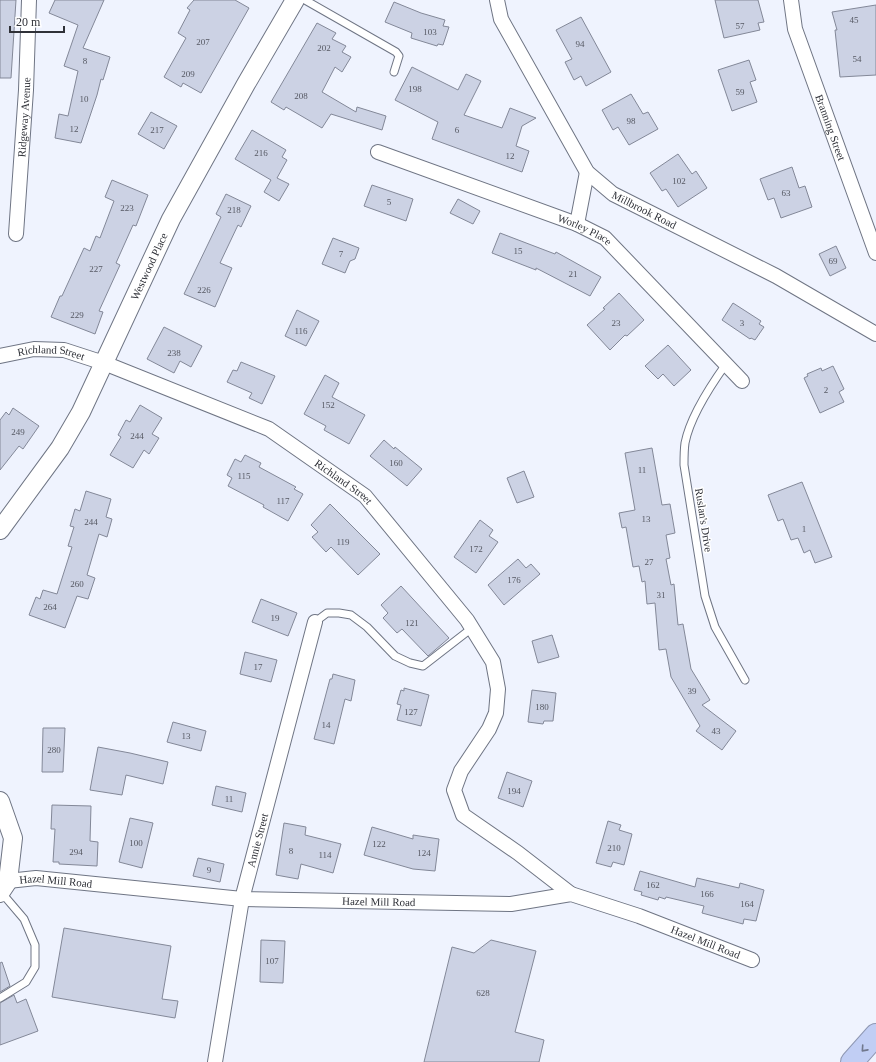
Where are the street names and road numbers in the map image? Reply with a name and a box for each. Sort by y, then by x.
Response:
street label: Ridgeway Avenue [15,77,32,158]
street label: Branning Street [813,93,848,162]
street label: Millbrook Road [610,189,679,231]
street label: Worley Place [556,212,615,248]
street label: Westwood Place [128,231,170,302]
street label: Richland Street [16,343,86,362]
street label: Richland Street [313,457,375,506]
street label: Ruslan's Drive [693,487,715,553]
street label: Annie Street [245,812,270,869]
street label: Hazel Mill Road [19,872,93,890]
street label: Hazel Mill Road [342,895,416,908]
street label: Hazel Mill Road [669,923,742,961]

